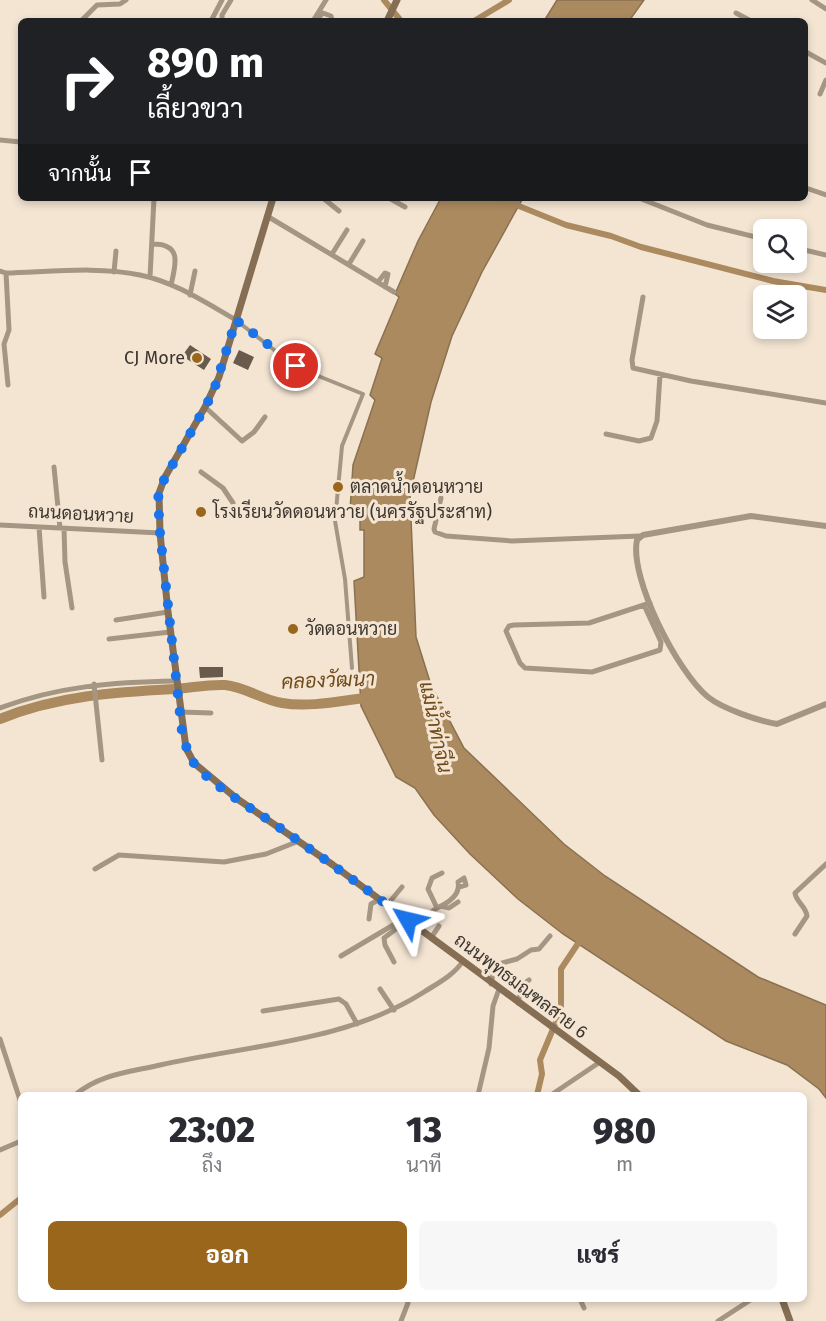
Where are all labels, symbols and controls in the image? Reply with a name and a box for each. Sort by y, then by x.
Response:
text: 890 m [147,38,264,88]
icon: right [48,42,126,120]
text: เลี้ยวขวา [147,93,243,125]
icon: arrive [124,156,157,189]
text: จากนั้น [48,160,112,187]
map controls [753,219,807,339]
button: search [753,219,807,273]
button: layers [753,285,807,339]
pin [270,340,321,391]
place label: CJ More [124,347,185,369]
icon: arrive [279,349,312,382]
marker: CJ More [190,351,204,365]
place label: ตลาดน้ำดอนหวาย [350,471,483,498]
marker: ตลาดน้ำดอนหวาย [331,480,345,494]
place label: โรงเรียนวัดดอนหวาย (นครรัฐประสาท) [212,499,492,524]
street label: ถนนดอนหวาย [28,500,134,528]
marker: โรงเรียนวัดดอนหวาย (นครรัฐประสาท) [194,505,208,519]
place label: วัดดอนหวาย [305,618,397,640]
marker: วัดดอนหวาย [286,622,300,636]
water label: คลองวัฒนา [281,666,375,694]
water label: แม่น้ำท่าจีน [415,678,463,775]
position arrow [376,888,440,952]
street label: ถนนพุทธมณฑลสาย 6 [450,929,592,1044]
text: 23:02 [169,1108,255,1152]
text: 13 [406,1108,442,1152]
text: 980 [593,1109,656,1153]
text: m [616,1152,633,1176]
text: ถึง [202,1153,222,1177]
text: นาที [406,1153,442,1177]
button: ออก [48,1221,407,1290]
button: แชร์ [419,1221,777,1290]

